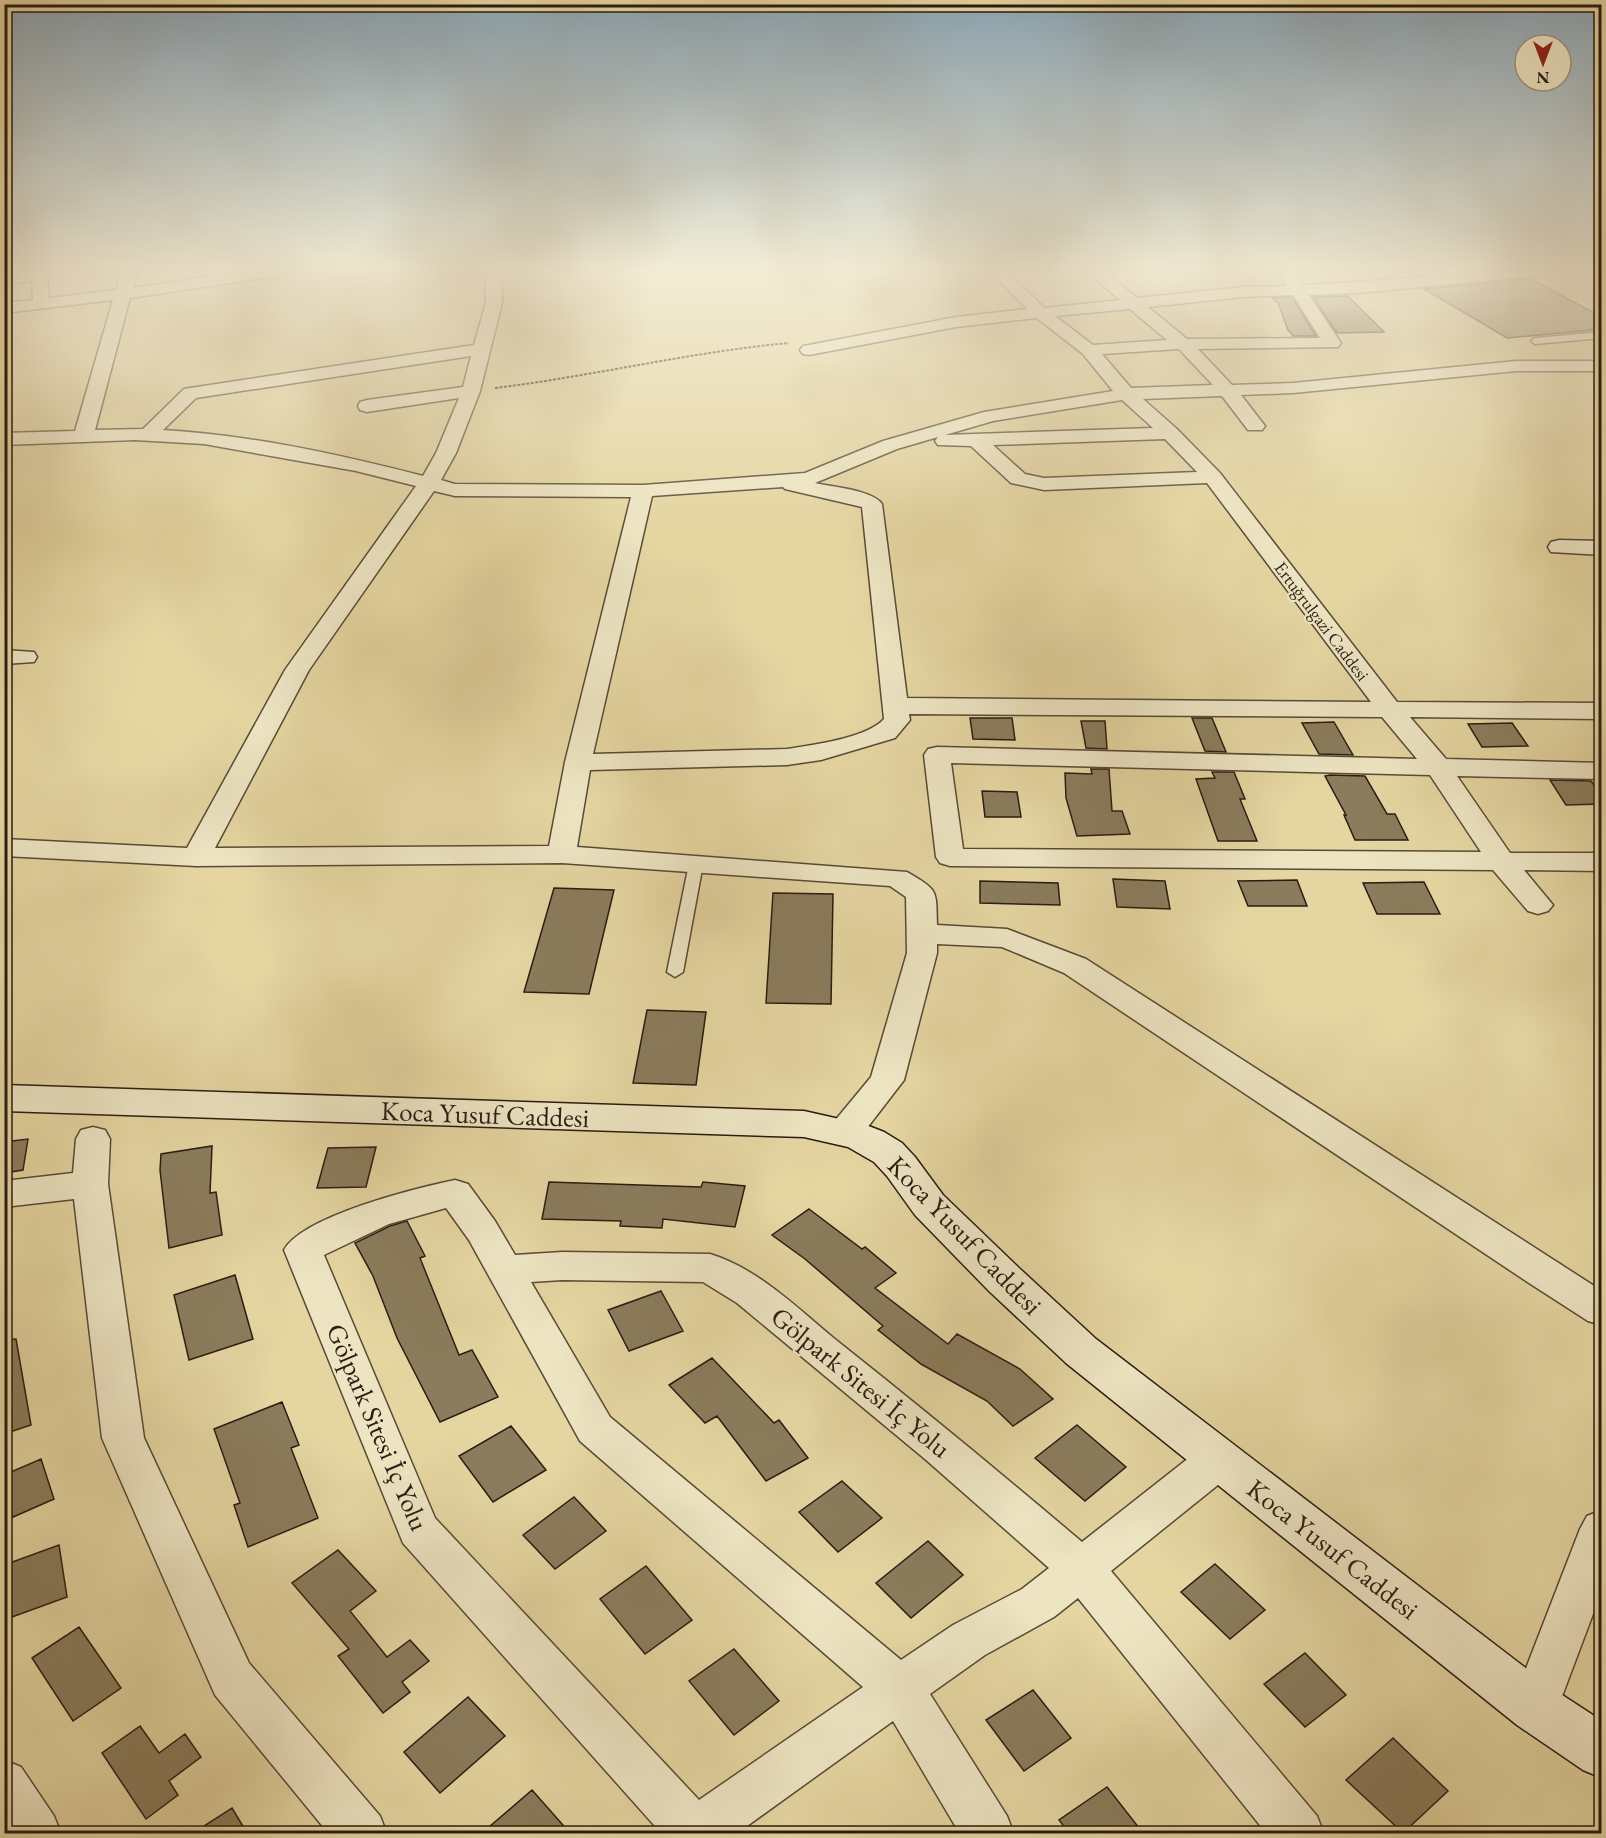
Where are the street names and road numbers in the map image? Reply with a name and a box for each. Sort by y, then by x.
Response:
street label: Ertuğrulgazi Caddesi [1270,557,1375,686]
street label: Koca Yusuf Caddesi [380,1093,590,1135]
street label: Koca Yusuf Caddesi [880,1148,1050,1322]
street label: Gölpark Sitesi İç Yolu [764,1299,958,1465]
street label: Gölpark Sitesi İç Yolu [319,1318,437,1536]
street label: Koca Yusuf Caddesi [1240,1471,1426,1627]

